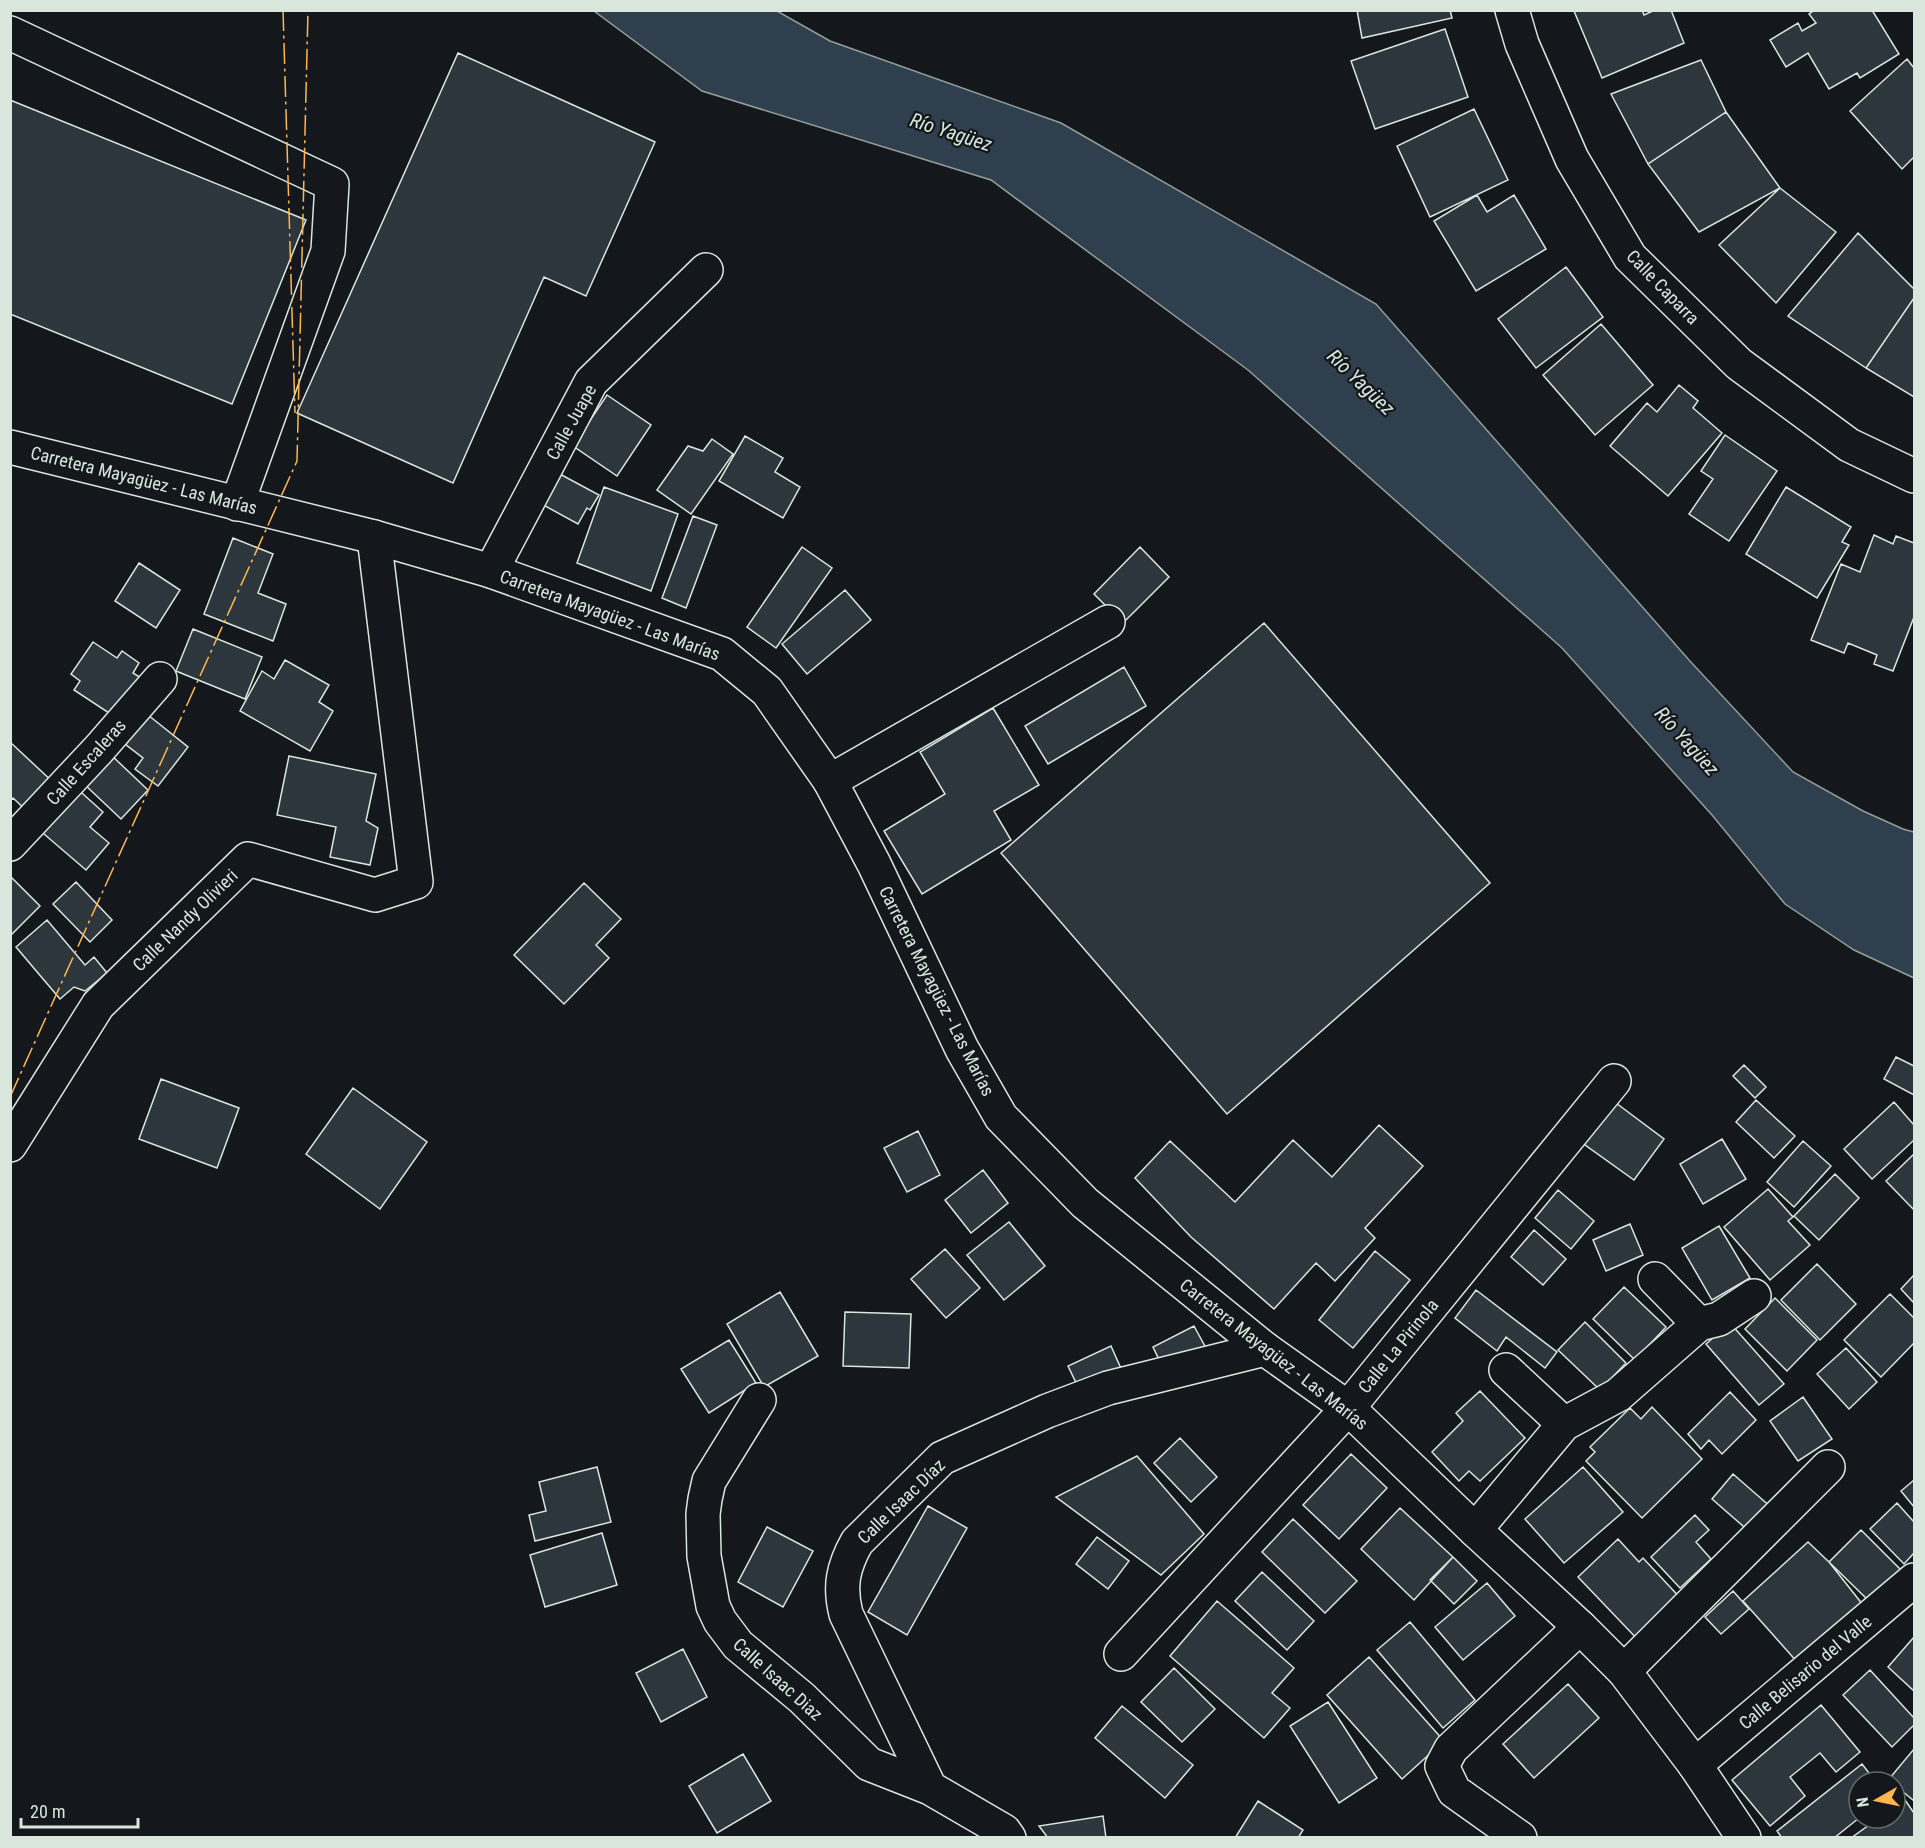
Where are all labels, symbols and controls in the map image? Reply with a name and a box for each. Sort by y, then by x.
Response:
water label: Río Yagüez [907,108,995,157]
street label: Calle Caparra [1622,245,1704,329]
water label: Río Yagüez [1322,344,1400,420]
street label: Calle Juape [542,381,600,463]
street label: Carretera Mayagüez - Las Marías [29,442,259,518]
street label: Carretera Mayagüez - Las Marías [497,565,723,665]
water label: Río Yagüez [1650,702,1724,781]
street label: Calle Escaleras [42,715,130,809]
street label: Calle Nandy Olivieri [128,865,242,975]
street label: Carretera Mayagüez - Las Marías [875,883,999,1099]
street label: Carretera Mayagüez - Las Marías [1176,1274,1372,1434]
street label: Calle La Pirinola [1354,1295,1442,1397]
street label: Calle Isaac Díaz [853,1454,949,1548]
street label: Calle Belisario del Valle [1735,1610,1875,1734]
street label: Calle Isaac Diaz [729,1633,827,1725]
north arrow [1847,1770,1907,1830]
scale bar [21,1791,138,1829]
text: N [1853,1796,1873,1809]
text: 20 m [30,1801,65,1822]

